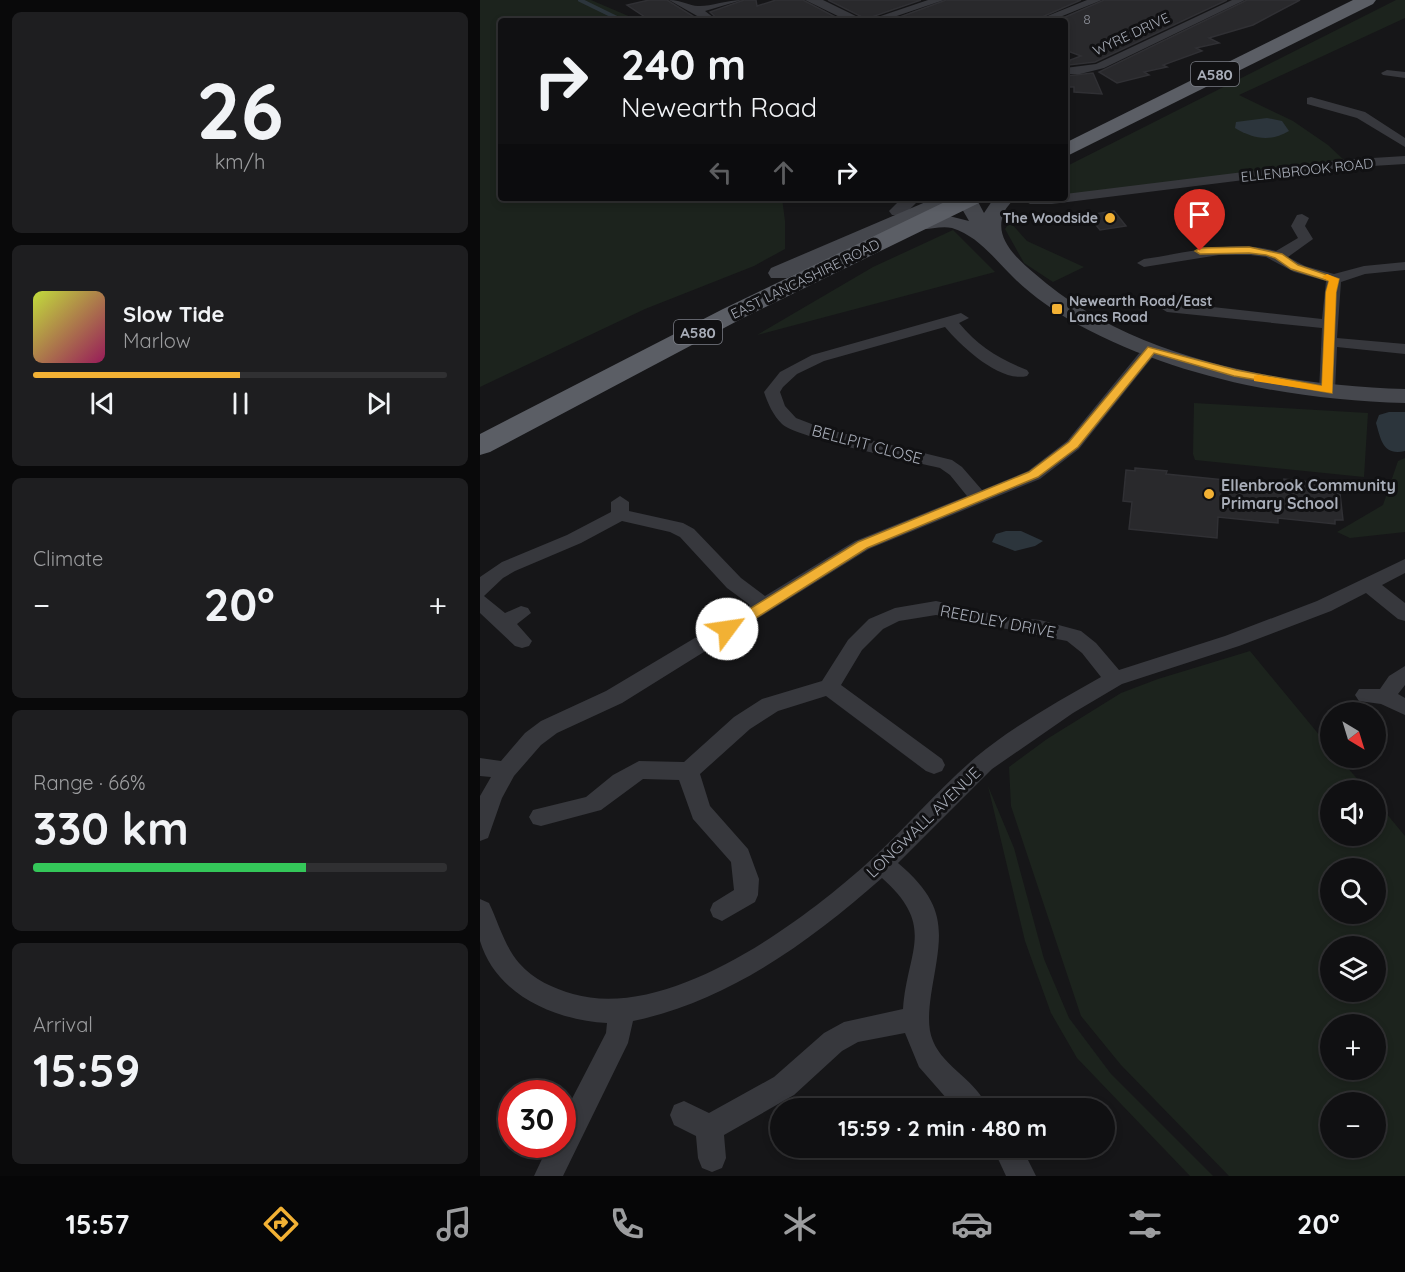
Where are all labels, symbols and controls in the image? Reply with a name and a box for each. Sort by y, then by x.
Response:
street label: WYRE DRIVE [1090,8,1172,60]
house number: 8 [1083,10,1091,28]
text: 240 m [621,38,746,91]
icon: right [522,42,600,120]
text: 26 [196,61,284,159]
road number: A580 [1191,62,1239,86]
text: Newearth Road [621,90,817,124]
text: km/h [215,149,265,174]
street label: ELLENBROOK ROAD [1240,154,1374,186]
icon: left [704,156,737,189]
icon: ahead [767,156,800,189]
icon: right [830,156,863,189]
pin [1174,189,1225,251]
icon: arrive [1183,198,1216,231]
place label: The Woodside [1002,209,1098,227]
marker: The Woodside [1103,211,1117,225]
street label: EAST LANCASHIRE ROAD [727,235,883,323]
place label: Newearth Road/East Lancs Road [1069,292,1213,326]
text: Slow Tide [123,300,224,328]
marker: Newearth Road/East Lancs Road [1050,302,1064,316]
road number: A580 [674,320,722,344]
text: Marlow [123,328,191,353]
icon: previous [86,387,119,420]
icon: pause [224,387,257,420]
icon: next [362,387,395,420]
street label: BELLPIT CLOSE [810,420,924,468]
place label: Ellenbrook Community Primary School [1221,475,1396,513]
marker: Ellenbrook Community Primary School [1202,487,1216,501]
text: Climate [33,546,103,571]
text: 20° [204,576,275,632]
text: − [33,584,50,625]
text: + [428,584,447,625]
position arrow [695,597,759,661]
street label: REEDLEY DRIVE [939,600,1057,642]
north arrow [1320,702,1386,768]
map controls [1320,702,1386,1158]
street label: LONGWALL AVENUE [862,762,984,882]
text: Range · 66% [33,770,145,795]
button: sound [1320,780,1386,846]
text: 330 km [33,800,189,856]
button: search [1320,858,1386,924]
button: layers [1320,936,1386,1002]
text: Arrival [33,1012,93,1037]
button: + [1320,1014,1386,1080]
text: 15:59 [33,1042,140,1098]
speed limit sign: 30 [498,1080,576,1158]
button: − [1320,1092,1386,1158]
text: 15:59 · 2 min · 480 m [838,1114,1047,1142]
icon: directions [260,1203,302,1245]
icon: music [433,1203,475,1245]
icon: phone [606,1203,648,1245]
icon: climate [779,1203,821,1245]
icon: car [951,1203,993,1245]
icon: filters [1124,1203,1166,1245]
text: 15:57 [65,1207,129,1241]
text: 20° [1297,1207,1340,1241]

